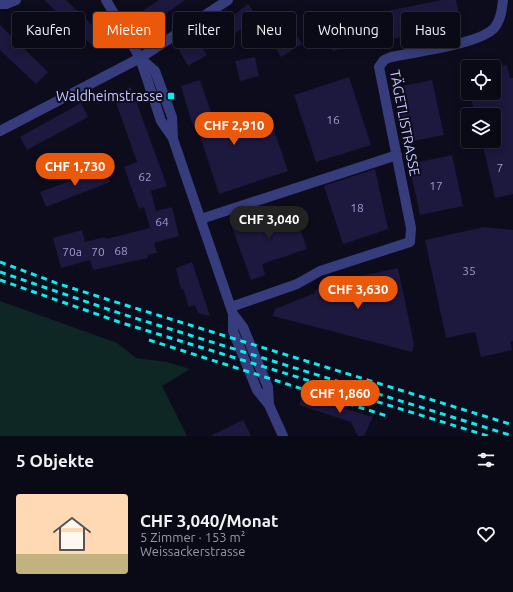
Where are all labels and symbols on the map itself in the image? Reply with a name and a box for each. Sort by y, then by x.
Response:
street label: TÄGETLISTRASSE [387,69,423,178]
place label: Waldheimstrasse [56,88,163,104]
marker: Waldheimstrasse [166,91,176,101]
pin: CHF 2,910 [188,112,280,146]
house number: 16 [326,113,340,126]
pin: CHF 1,730 [29,153,121,187]
house number: 7 [497,161,503,174]
house number: 62 [138,170,152,183]
house number: 17 [429,179,443,192]
house number: 18 [350,201,364,214]
pin: CHF 3,040 [223,206,315,240]
house number: 64 [155,215,169,228]
house number: 68 [114,244,128,257]
house number: 70a [62,245,82,258]
house number: 70 [91,245,105,258]
house number: 35 [462,264,476,277]
pin: CHF 3,630 [312,276,404,310]
pin: CHF 1,860 [294,380,386,414]

